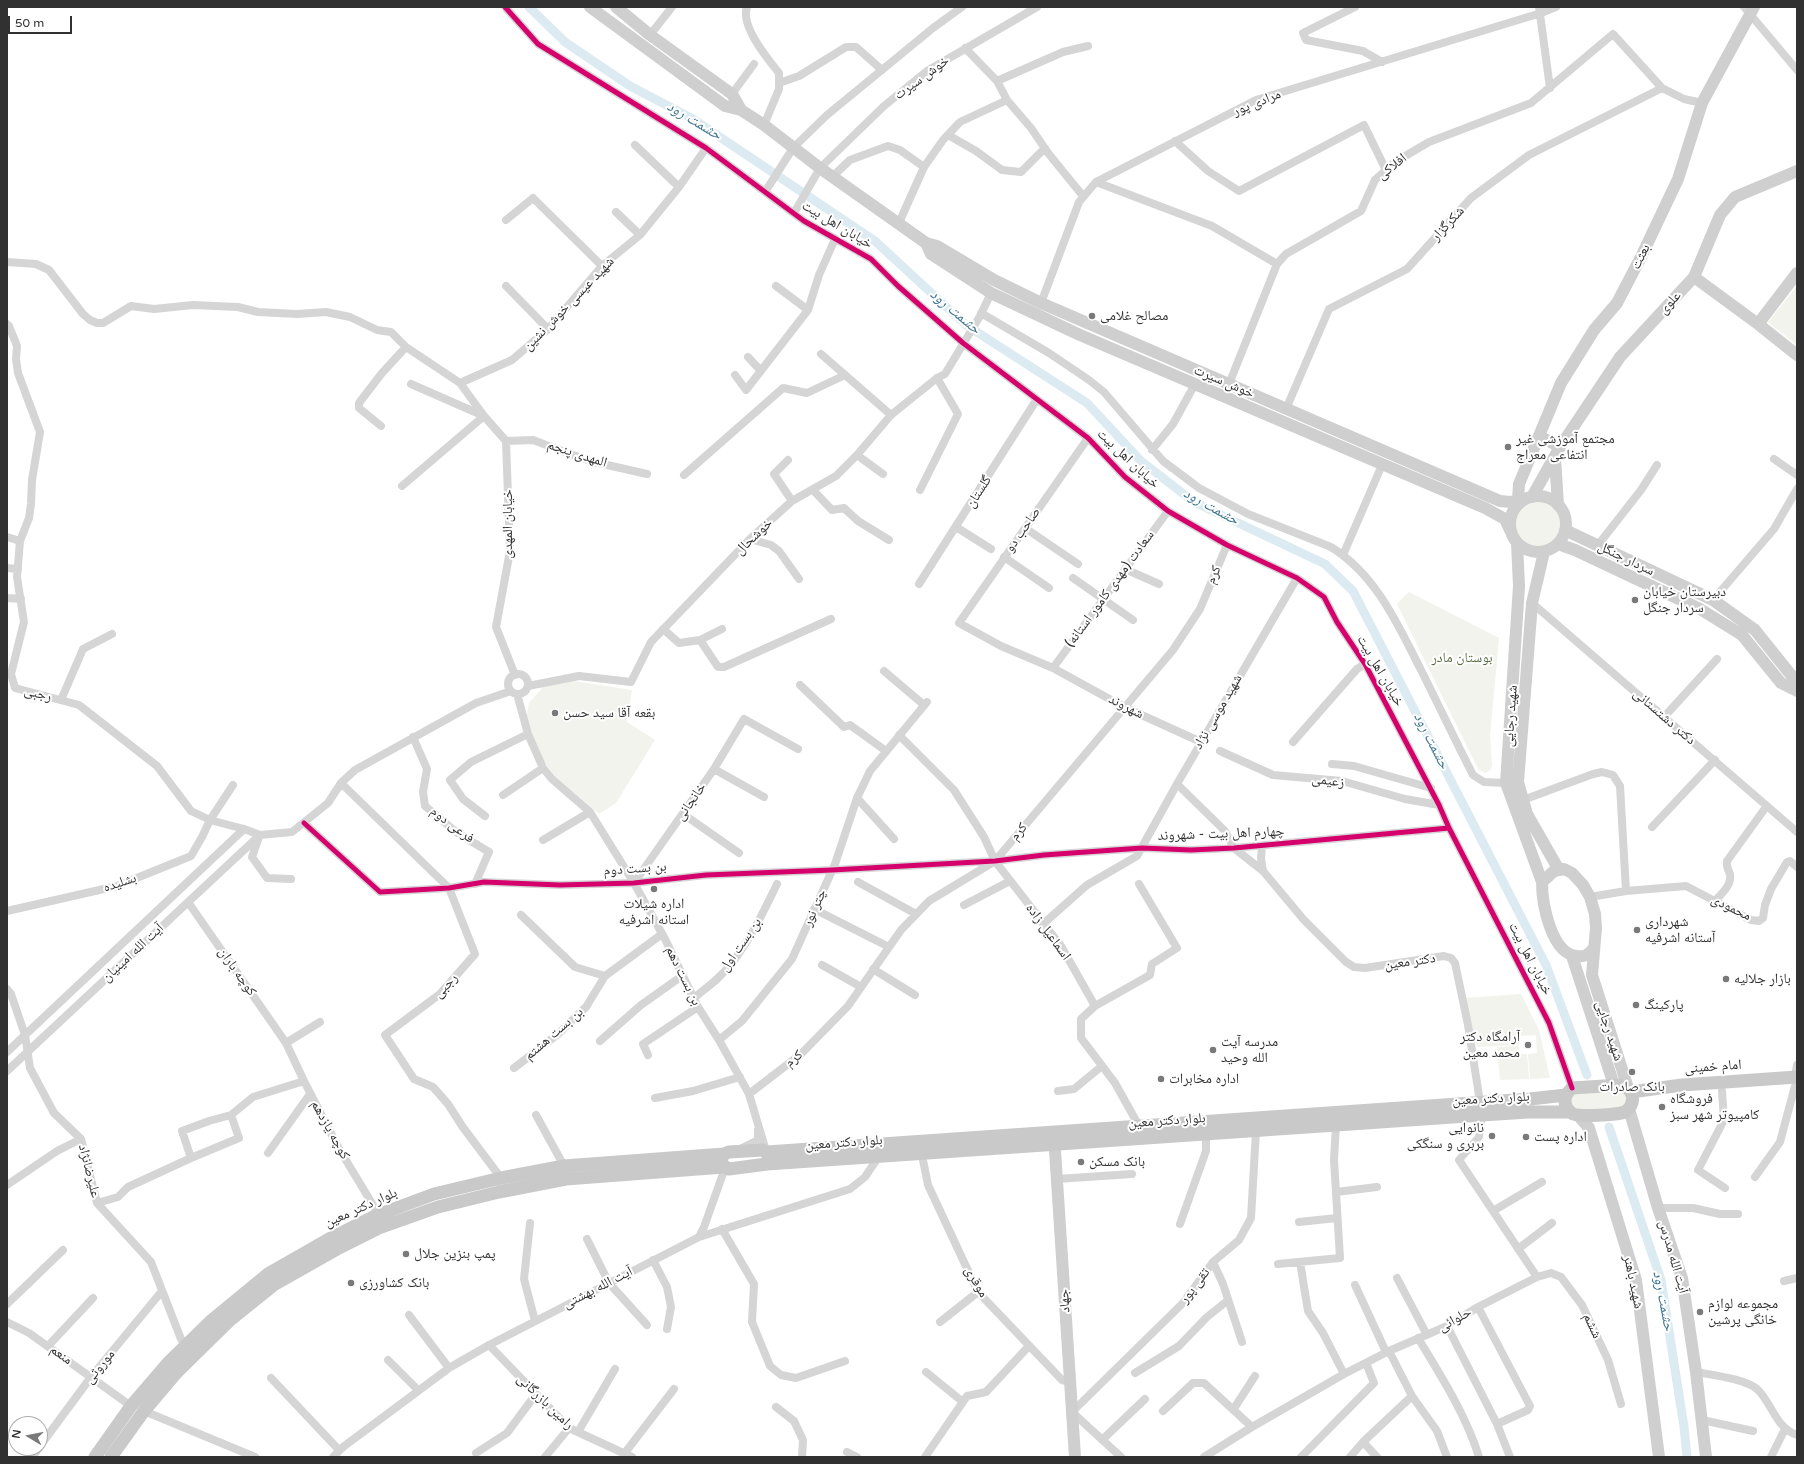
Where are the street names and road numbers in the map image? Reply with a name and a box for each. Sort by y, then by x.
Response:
street label: خوش سیرت [891,52,953,104]
street label: مرادی پور [1231,86,1283,120]
street label: افلاکی [1374,150,1410,184]
street label: خیابان اهل بیت [799,197,875,253]
street label: شکرگزار [1428,203,1468,245]
street label: بعثت [1628,242,1654,272]
street label: شهید عیسی خوش نشین [520,254,618,354]
street label: علوی [1655,288,1685,318]
street label: خوش سیرت [1191,362,1257,402]
street label: خیابان اهل بیت [1093,426,1163,492]
street label: المهدی پنجم [545,436,609,472]
street label: گلستان [962,473,996,511]
street label: خيابان المهدی [500,489,516,559]
street label: صاحب دو [1002,504,1044,556]
street label: خوشحال [732,515,776,559]
street label: سعادت (مهدی کامور استانه) [1062,527,1158,651]
street label: سردار جنگل [1595,538,1657,580]
street label: کرم [1203,563,1225,587]
street label: خیابان اهل بیت [1353,632,1407,710]
street label: شهید موسی نژاد [1190,671,1246,753]
street label: رجبی [22,682,54,706]
street label: شهید رجایی [1500,684,1522,748]
street label: دکتر دشتستانی [1629,685,1699,749]
street label: شهروند [1106,691,1146,723]
street label: زعیمی [1311,771,1345,791]
street label: خانجانی [672,780,710,824]
street label: فرعی دوم [427,803,477,847]
street label: کرم [1007,820,1031,844]
street label: چهارم اهل بیت - شهروند [1157,823,1285,845]
street label: بن بست دوم [603,858,667,880]
street label: بشلیده [101,870,139,896]
street label: چتر نور [799,887,831,929]
street label: محمودی [1708,891,1754,925]
street label: اسماعیل زاده [1022,900,1074,964]
street label: بن بست اول [716,915,766,975]
street label: آیت الله امینیان [99,920,167,986]
street label: خیابان اهل بیت [1504,920,1556,998]
street label: بن بست دهم [661,943,705,1009]
street label: کوچه باران [214,944,260,1000]
street label: دکتر معین [1383,950,1437,974]
street label: رجبی [430,970,462,1002]
street label: شهید رجایی [1591,999,1627,1063]
street label: بن بست هشتم [521,1004,587,1064]
street label: کرم [782,1047,806,1071]
street label: امام خمینی [1684,1057,1742,1077]
street label: بلوار دکتر معین [1452,1089,1530,1109]
street label: کوچه یازدهم [307,1097,353,1163]
street label: بلوار دکتر معین [1128,1110,1206,1132]
street label: بلوار دکتر معین [805,1132,883,1154]
street label: علیرضانژاد [74,1143,104,1199]
street label: بلوار دکتر معین [322,1185,400,1231]
street label: آیت الله مدرس [1655,1218,1691,1296]
street label: شهید باهنر [1619,1254,1647,1310]
street label: آیت الله بهشتی [560,1263,636,1313]
street label: موقری [960,1263,992,1301]
street label: تقی پور [1176,1265,1214,1307]
street label: جهاد [1056,1289,1074,1313]
street label: حلوائی [1435,1304,1475,1336]
street label: ششم [1579,1311,1605,1341]
street label: منعم [46,1341,76,1369]
street label: موروثی [81,1346,119,1388]
street label: رامین بازرگانی [513,1371,577,1433]

